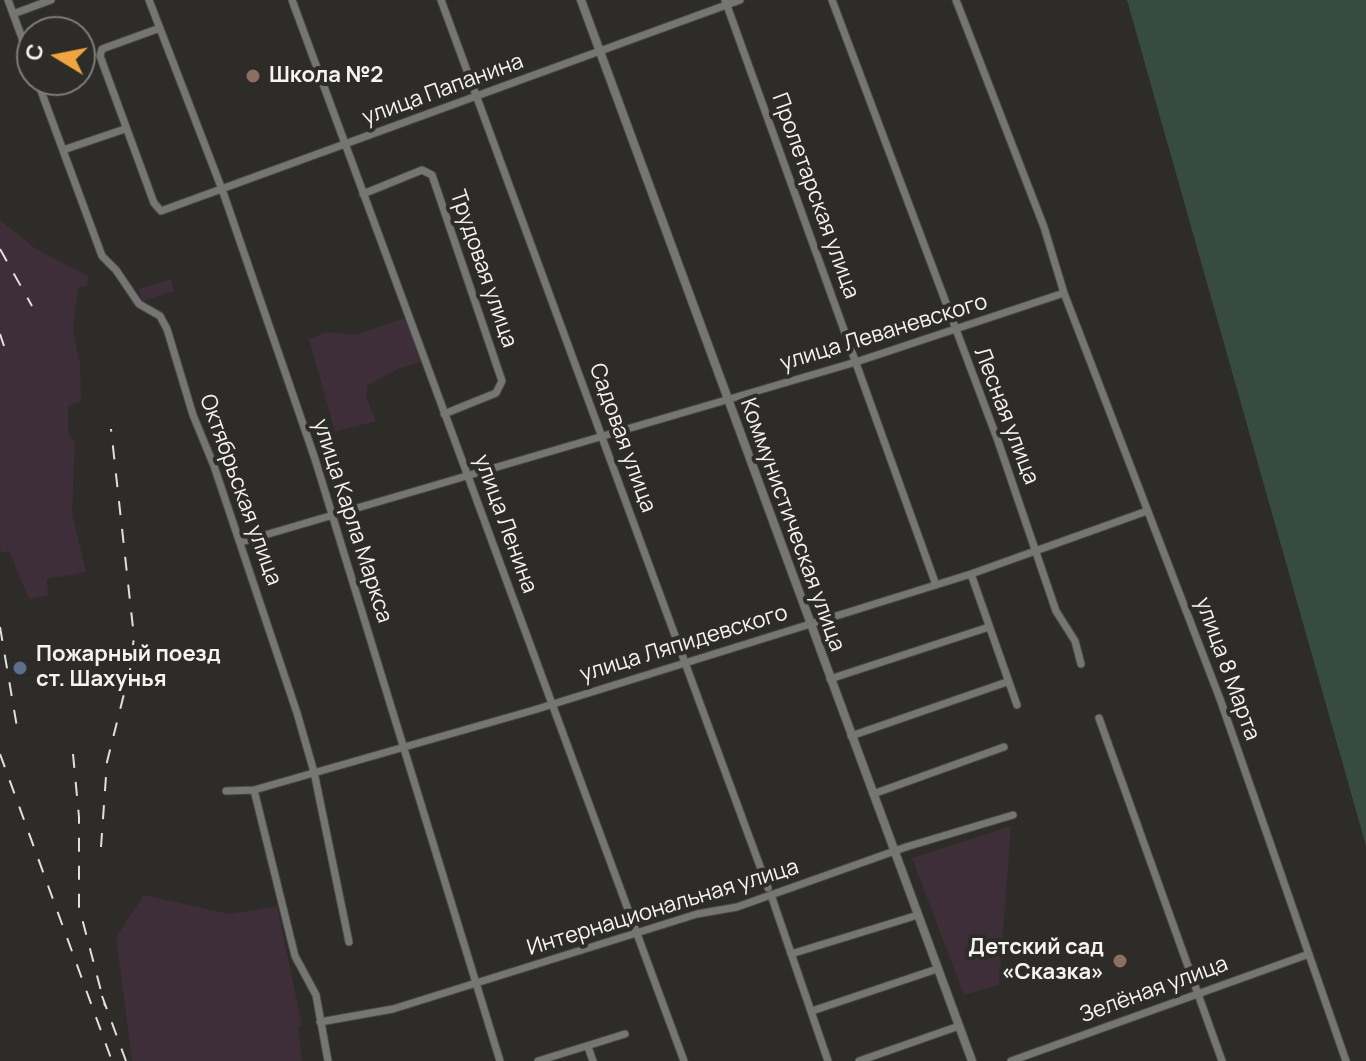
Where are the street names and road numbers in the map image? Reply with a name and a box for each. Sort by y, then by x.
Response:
street label: улица Папанина [359,49,527,131]
street label: Пролетарская улица [766,90,864,302]
street label: Трудовая улица [444,187,522,351]
street label: улица Леваневского [777,289,991,377]
street label: Лесная улица [968,344,1044,488]
street label: Садовая улица [583,360,661,516]
street label: Октябрьская улица [193,391,287,589]
street label: Коммунистическая улица [734,395,850,655]
street label: улица Карла Маркса [307,416,397,626]
street label: улица Ленина [468,451,542,597]
street label: улица 8 Марта [1189,594,1265,744]
street label: улица Ляпидевского [577,600,791,688]
street label: Интернациональная улица [524,854,802,962]
street label: Зелёная улица [1076,951,1232,1029]

